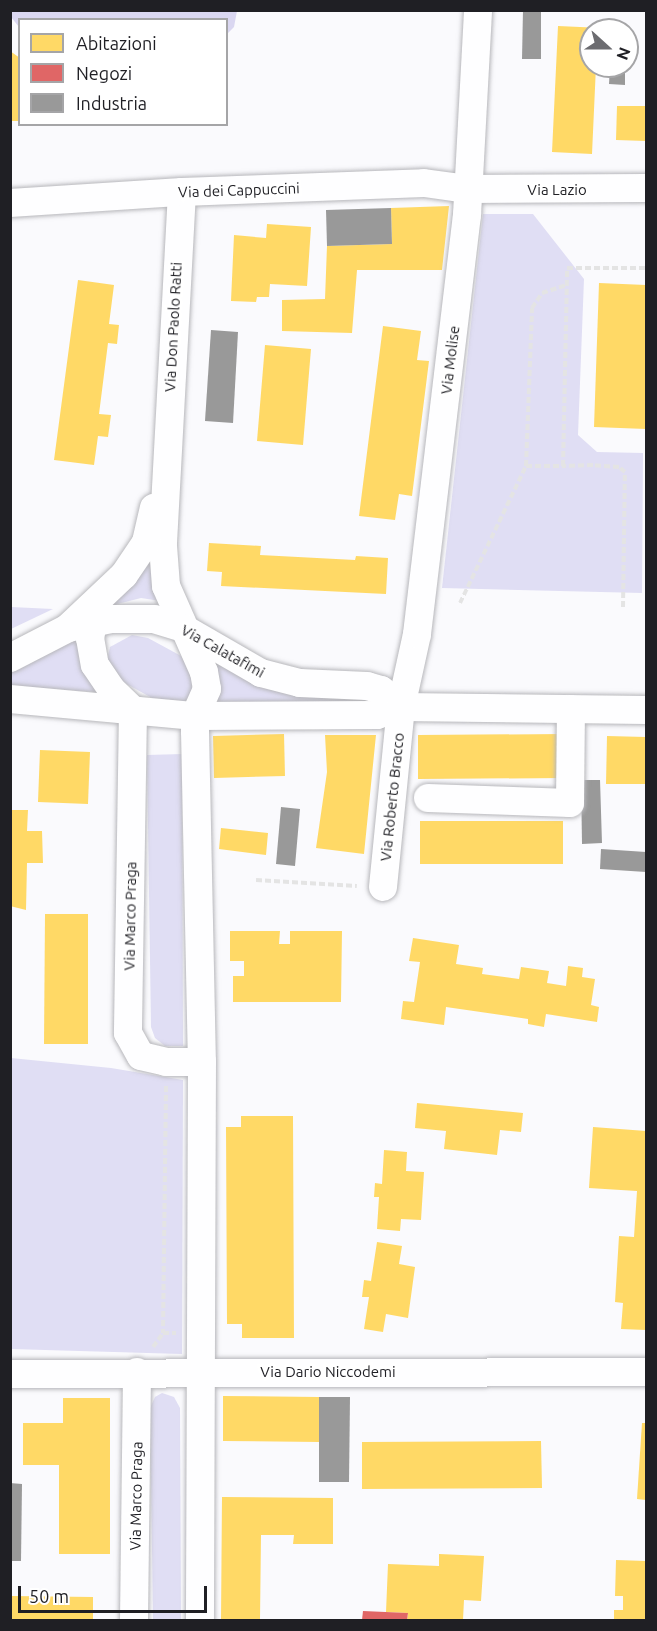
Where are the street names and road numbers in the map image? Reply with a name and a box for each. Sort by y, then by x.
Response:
street label: Via dei Cappuccini [178,179,300,201]
street label: Via Lazio [527,181,587,199]
street label: Via Don Paolo Ratti [161,262,185,392]
street label: Via Molise [437,325,463,395]
street label: Via Calatafimi [178,621,268,681]
street label: Via Roberto Bracco [376,732,408,862]
street label: Via Marco Praga [120,861,140,971]
street label: Via Dario Niccodemi [260,1363,396,1381]
street label: Via Marco Praga [126,1441,146,1551]

